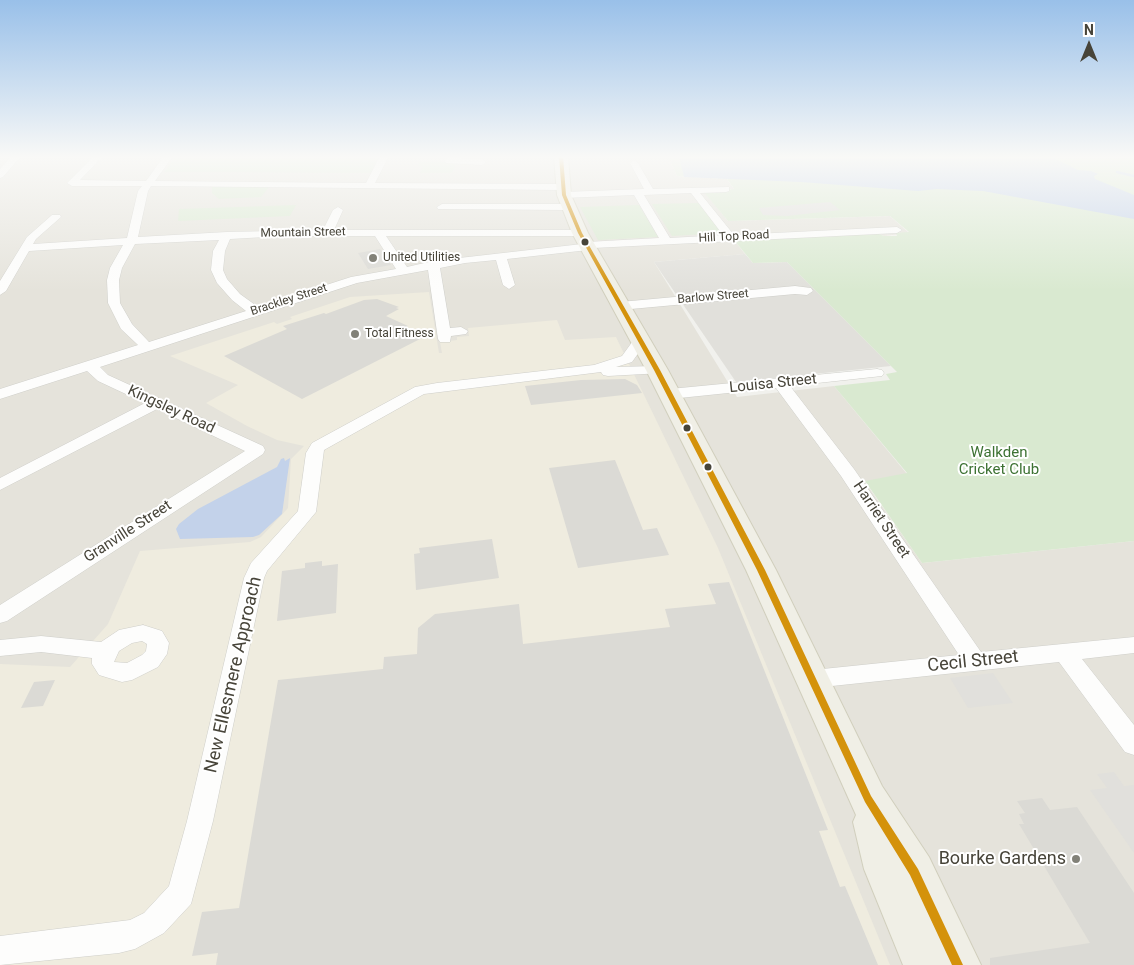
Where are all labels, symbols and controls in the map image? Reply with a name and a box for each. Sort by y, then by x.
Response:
north arrow [1064,20,1114,70]
text: N [1084,22,1094,38]
street label: Mountain Street [260,225,346,241]
street label: Hill Top Road [698,228,770,246]
unlabelled marker [580,237,590,247]
place label: United Utilities [383,251,460,265]
marker: United Utilities [367,252,379,264]
street label: Brackley Street [249,281,329,319]
street label: Barlow Street [677,287,749,307]
place label: Total Fitness [365,327,434,341]
marker: Total Fitness [349,328,361,340]
street label: Louisa Street [728,370,818,398]
street label: Kingsley Road [124,382,218,438]
unlabelled marker [682,423,692,433]
park label: Walkden Cricket Club [959,444,1039,479]
unlabelled marker [703,462,713,472]
street label: Harriet Street [849,478,913,562]
street label: Granville Street [81,497,175,567]
street label: New Ellesmere Approach [201,575,267,775]
street label: Cecil Street [926,646,1020,678]
place label: Bourke Gardens [939,848,1066,870]
marker: Bourke Gardens [1070,853,1082,865]

